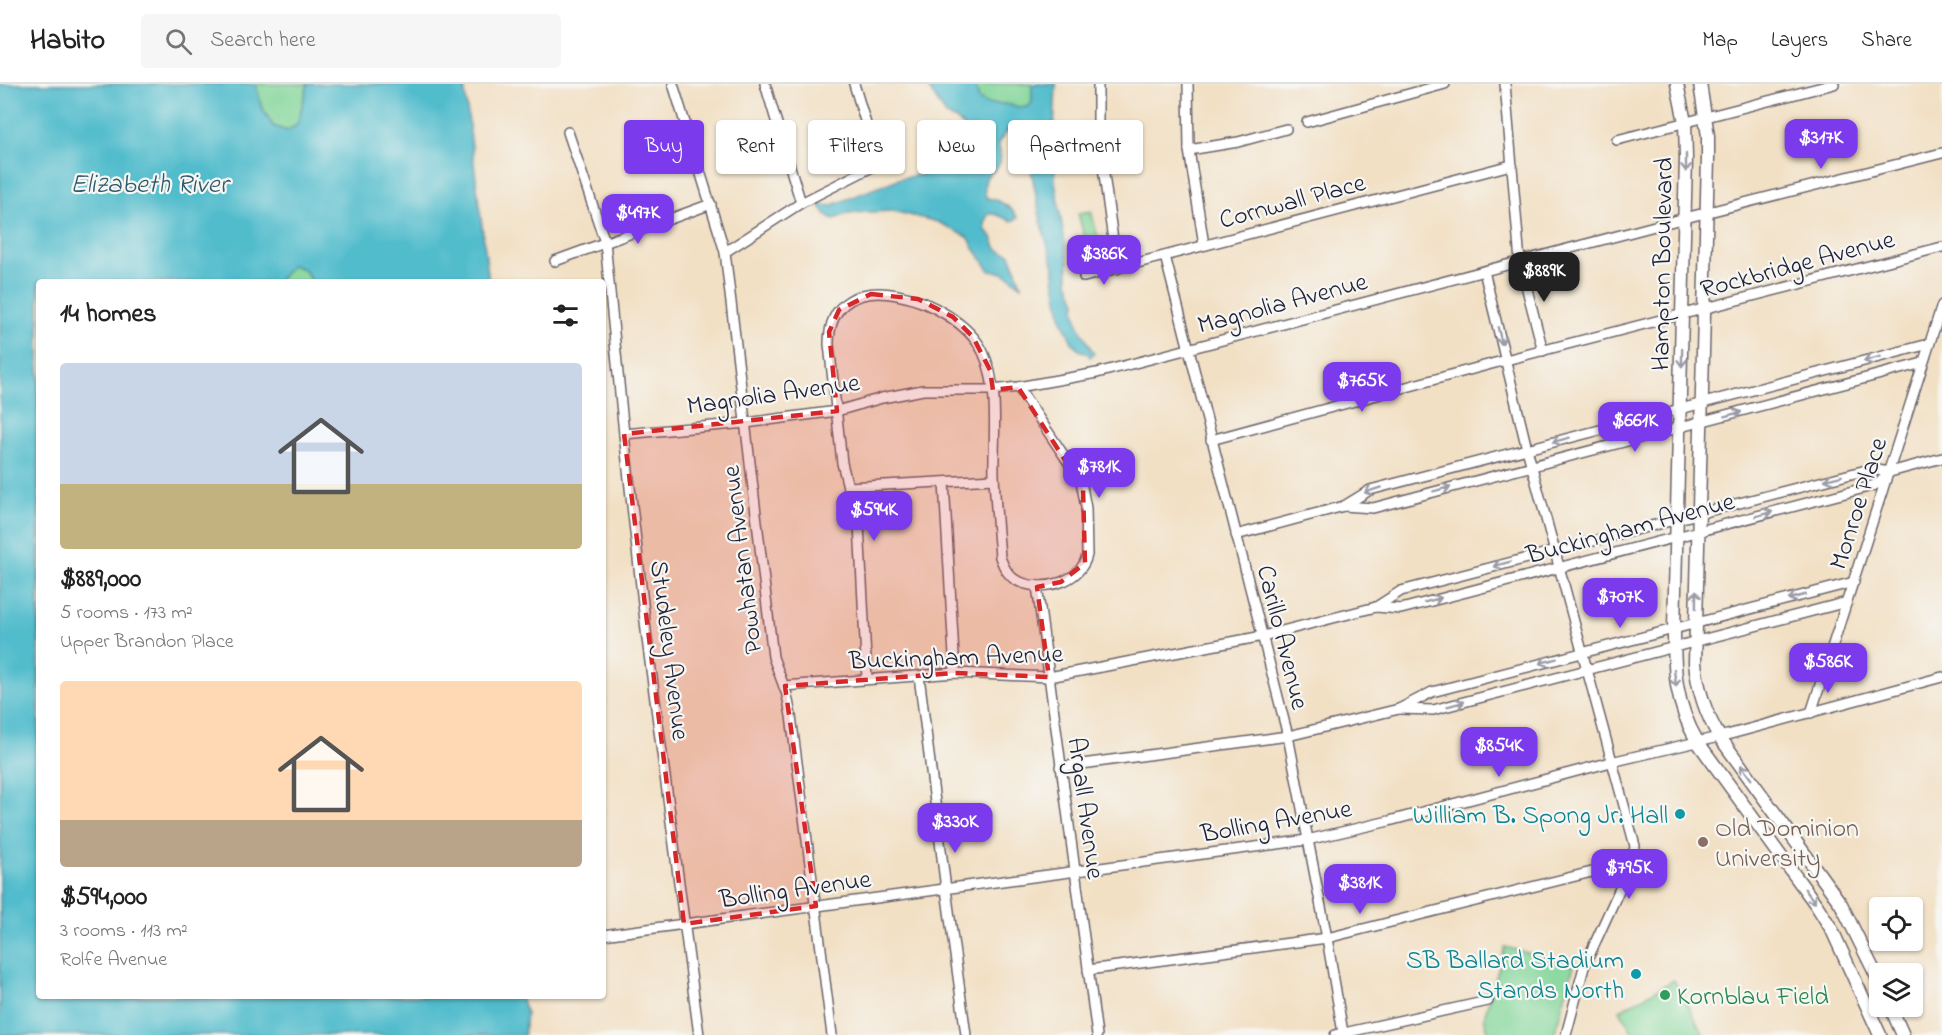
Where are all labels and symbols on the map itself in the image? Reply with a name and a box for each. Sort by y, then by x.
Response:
pin: $317K [1779,119,1863,170]
one-way arrow [1680,152,1692,172]
street label: Hampton Boulevard [1643,157,1685,371]
street label: Cornwall Place [1215,165,1371,241]
water label: Elizabeth River [70,166,232,205]
pin: $497K [596,194,680,245]
street label: Rockbridge Avenue [1697,222,1899,310]
pin: $386K [1062,235,1146,286]
pin: $889K [1502,252,1586,303]
street label: Magnolia Avenue [1194,264,1372,346]
one-way arrow [1495,326,1507,345]
one-way arrow [1676,347,1687,367]
one-way arrow [1863,354,1882,365]
pin: $765K [1320,362,1404,413]
street label: Magnolia Avenue [684,365,863,427]
pin: $661K [1593,402,1677,453]
one-way arrow [1723,407,1742,419]
street label: Monroe Place [1821,433,1899,575]
one-way arrow [1552,434,1571,446]
pin: $781K [1057,448,1141,499]
street label: Powhatan Avenue [714,463,774,656]
one-way arrow [1823,473,1842,485]
one-way arrow [1432,482,1451,494]
street label: Buckingham Avenue [1521,484,1739,576]
one-way arrow [1364,485,1383,496]
pin: $594K [832,491,916,542]
one-way arrow [1754,508,1773,520]
street label: Studeley Avenue [638,558,698,743]
one-way arrow [1492,559,1511,571]
street label: Carillo Avenue [1245,562,1317,714]
pin: $707K [1578,578,1662,629]
one-way arrow [1691,590,1702,610]
one-way arrow [1788,591,1807,603]
one-way arrow [1423,594,1442,606]
street label: Buckingham Avenue [847,636,1064,682]
pin: $586K [1786,643,1870,694]
one-way arrow [1538,656,1557,668]
one-way arrow [1670,668,1681,688]
one-way arrow [1446,697,1465,709]
pin: $854K [1457,727,1541,778]
street label: Argall Avenue [1055,735,1113,882]
one-way arrow [1740,765,1752,781]
street label: Bolling Avenue [1197,791,1355,855]
place label: William B. Spong Jr. Hall [1413,798,1668,836]
pin: $330K [913,803,997,854]
marker: William B. Spong Jr. Hall [1673,807,1687,821]
place label: Old Dominion University [1715,811,1859,879]
marker: Old Dominion University [1696,835,1710,849]
pin: $795K [1587,849,1671,900]
street label: Bolling Avenue [716,862,874,921]
pin: $381K [1318,864,1402,915]
one-way arrow [1803,887,1816,903]
place label: SB Ballard Stadium Stands North [1406,943,1624,1011]
marker: SB Ballard Stadium Stands North [1629,967,1643,981]
place label: Kornblau Field [1677,979,1829,1017]
marker: Kornblau Field [1658,988,1672,1002]

